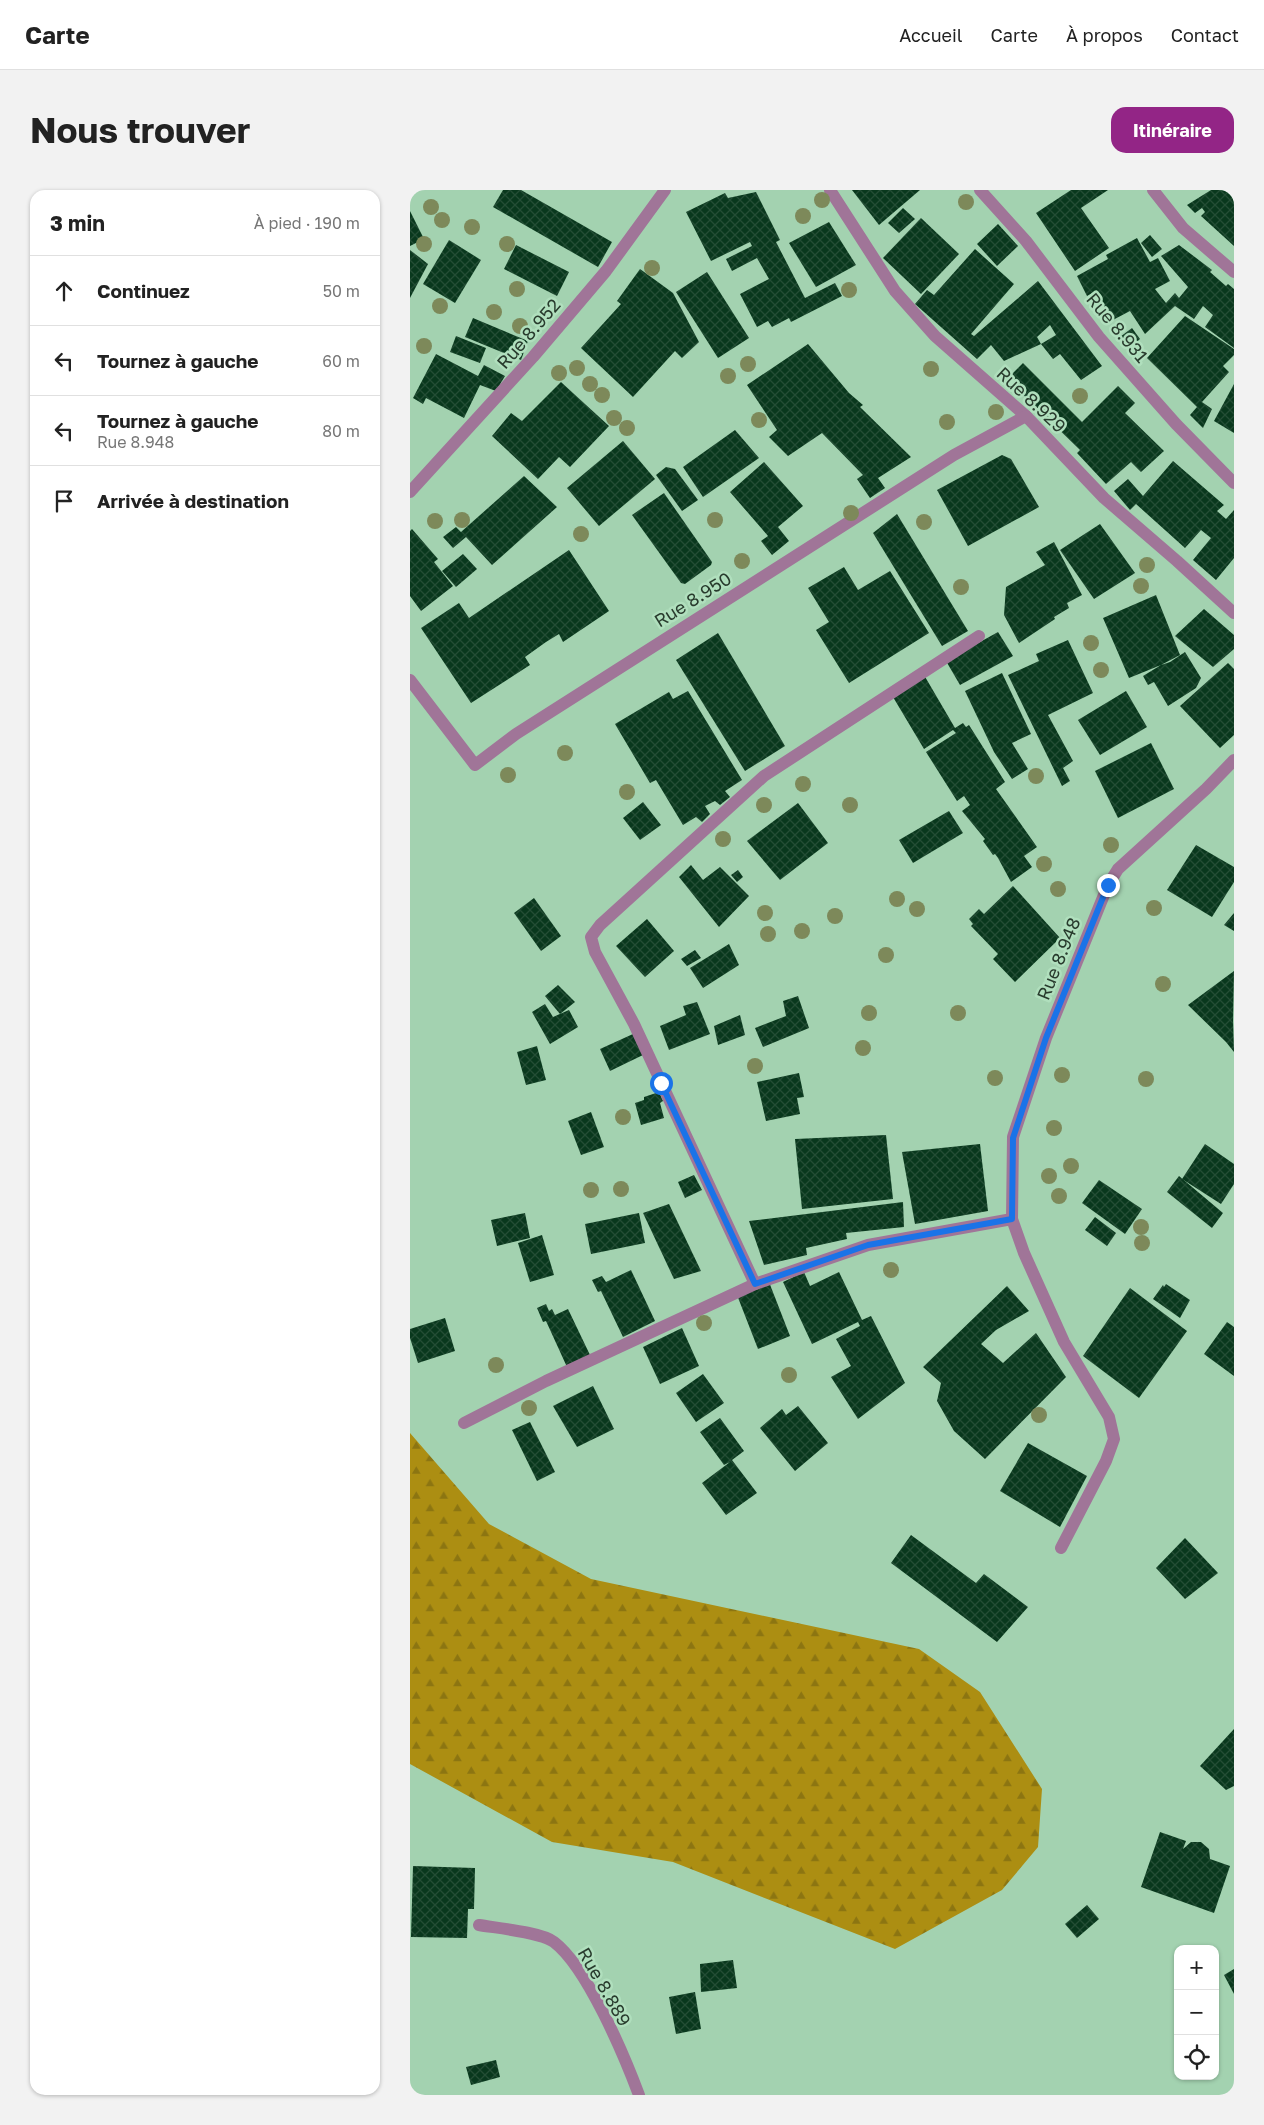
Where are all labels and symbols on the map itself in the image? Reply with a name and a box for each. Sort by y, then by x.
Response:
street label: Rue 8.931 [1082,288,1153,367]
street label: Rue 8.952 [492,294,565,373]
street label: Rue 8.929 [993,362,1071,437]
street label: Rue 8.950 [650,567,735,631]
route end [1097,874,1120,897]
street label: Rue 8.948 [1032,914,1085,1003]
route start [650,1072,673,1095]
street label: Rue 8.889 [574,1943,636,2030]

